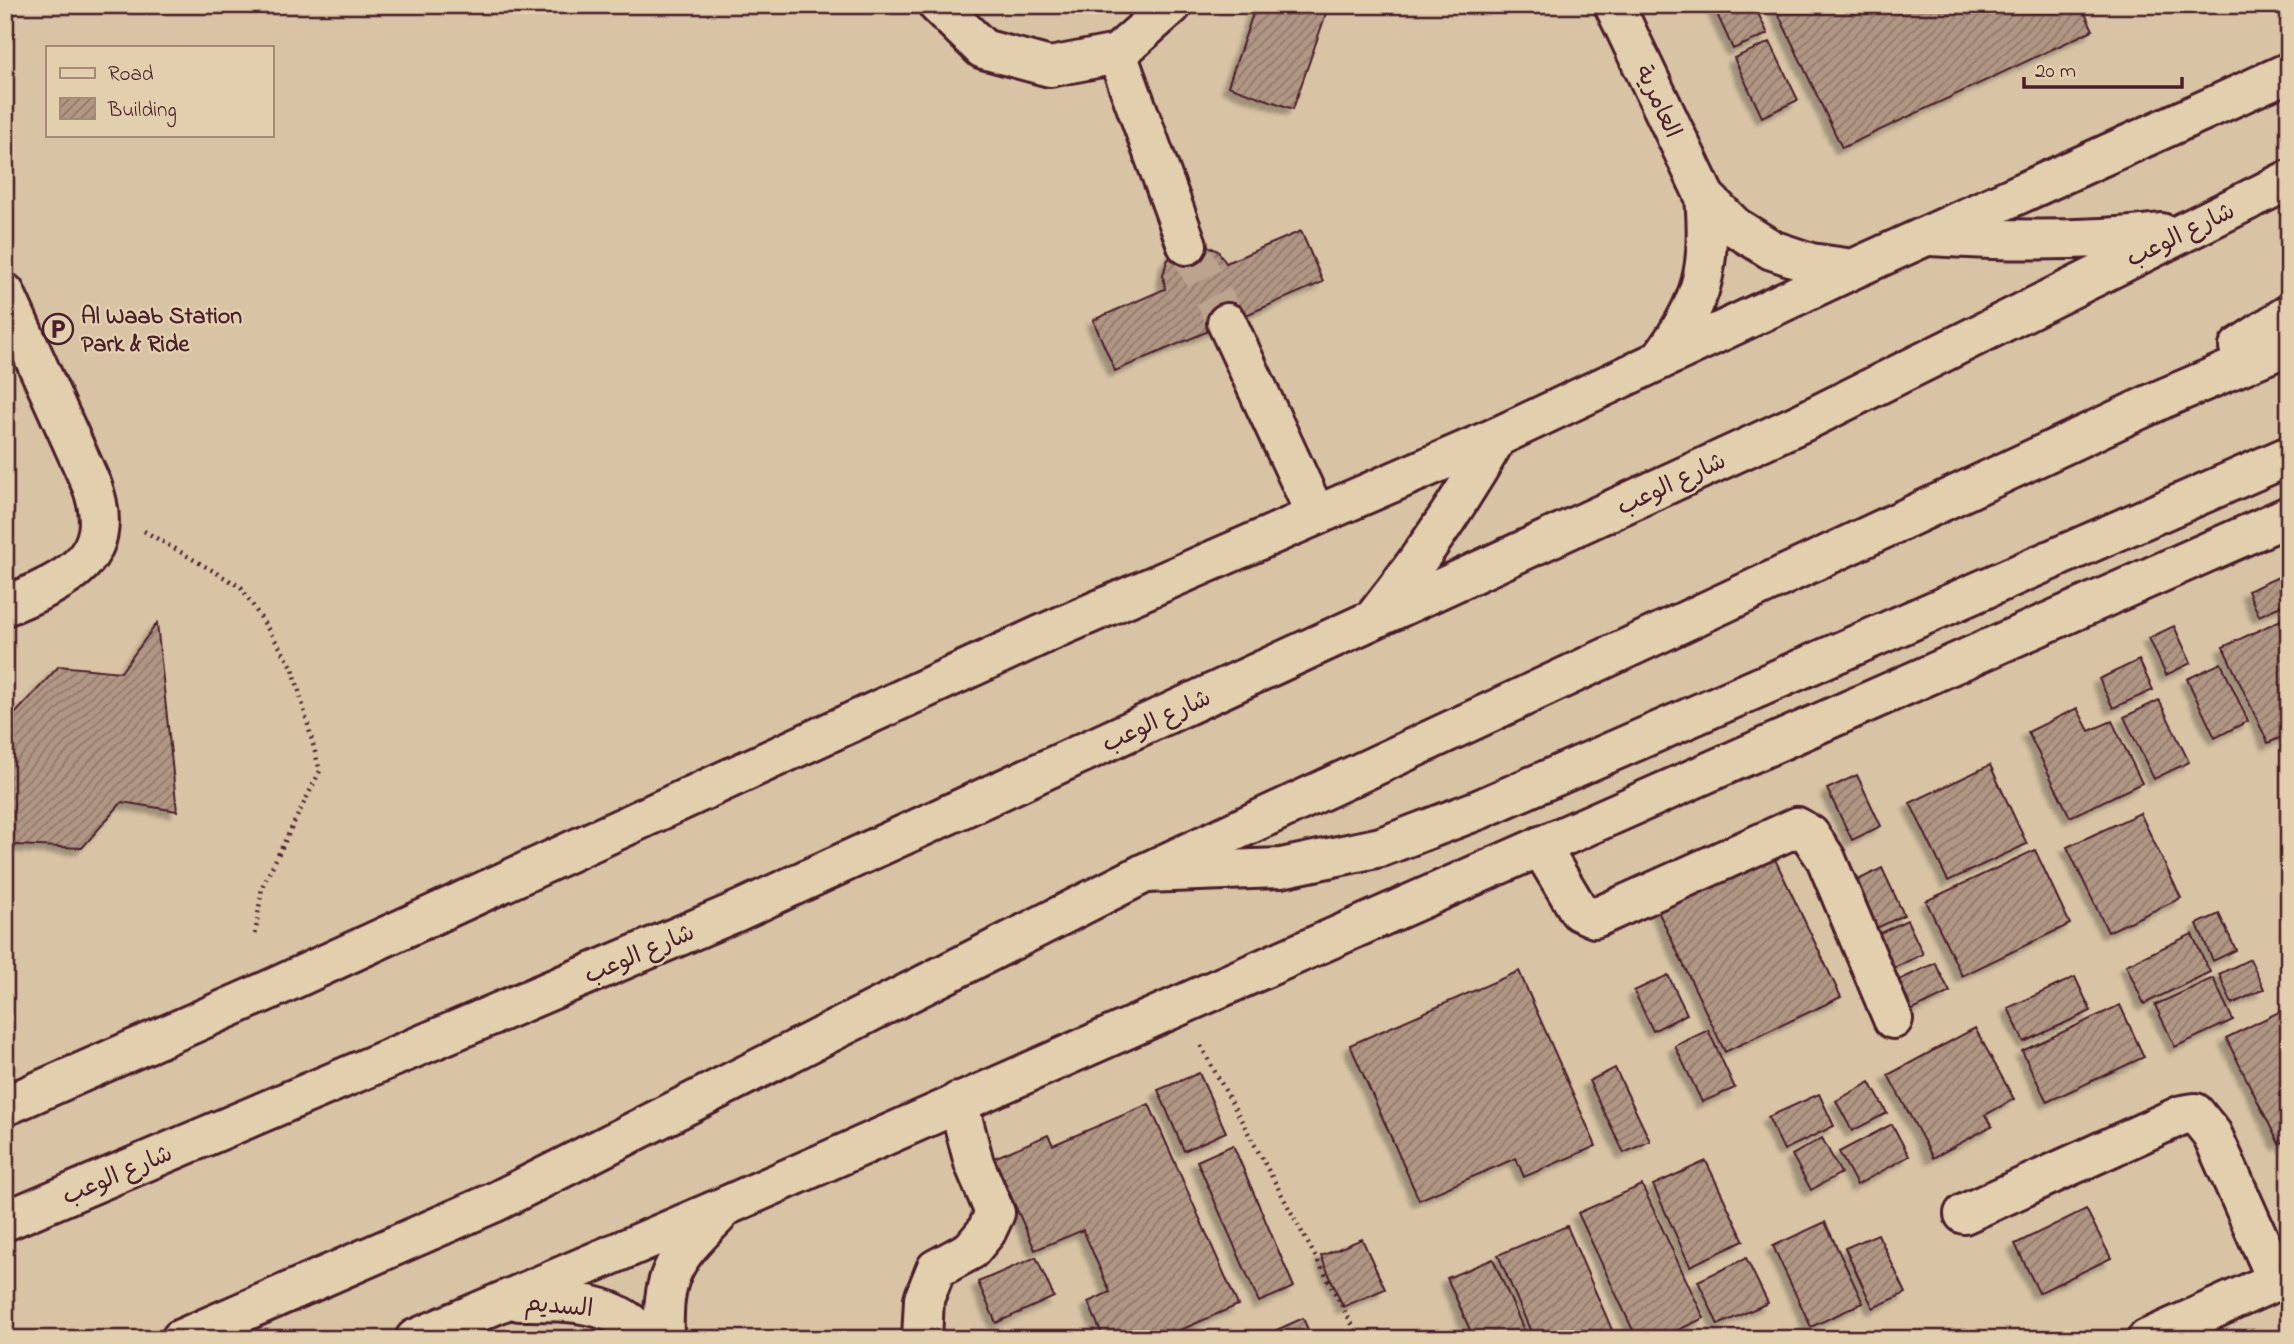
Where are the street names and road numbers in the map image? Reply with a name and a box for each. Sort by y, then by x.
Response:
street label: العامرية [1625,60,1689,144]
street label: شارع الوعب [2121,195,2241,278]
street label: شارع الوعب [1612,445,1732,526]
street label: شارع الوعب [1097,682,1217,763]
street label: شارع الوعب [579,916,701,994]
street label: شارع الوعب [57,1137,179,1215]
street label: السديم [523,1287,594,1328]

